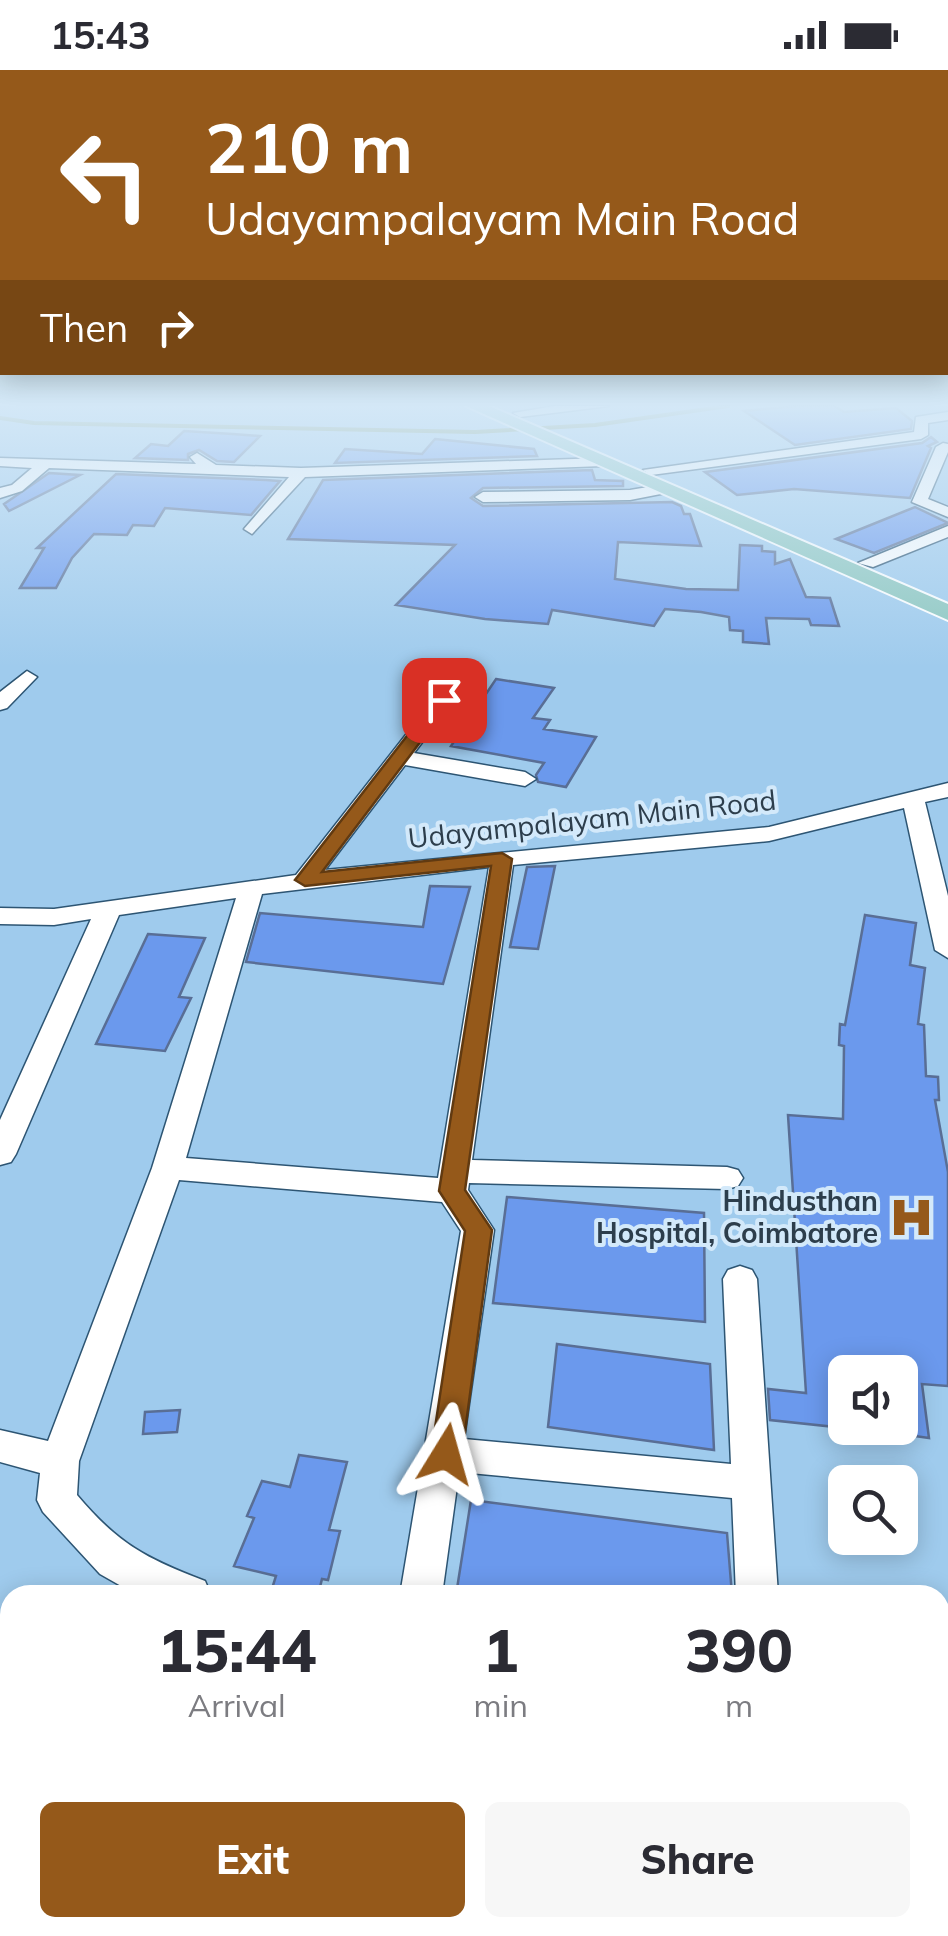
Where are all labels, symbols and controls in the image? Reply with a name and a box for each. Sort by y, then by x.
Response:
text: 15:43 [50,11,151,59]
text: 210 m [205,103,413,191]
icon: left [40,110,170,240]
text: Udayampalayam Main Road [205,190,800,246]
icon: right [148,300,203,355]
text: Then [40,304,128,352]
pin [402,658,487,743]
icon: arrive [417,673,472,728]
street label: Udayampalayam Main Road [406,782,778,855]
place label: Hindusthan Hospital, Coimbatore [596,1183,878,1250]
hospital icon: Hindusthan Hospital, Coimbatore [887,1193,935,1241]
map controls [828,1355,918,1555]
button: sound [828,1355,918,1445]
position arrow [394,1402,498,1506]
button: search [828,1465,918,1555]
text: 15:44 [157,1612,317,1687]
text: 1 [483,1612,519,1687]
text: 390 [685,1612,793,1687]
text: Arrival [188,1685,286,1725]
text: min [474,1685,528,1725]
text: m [725,1685,753,1725]
button: Exit [40,1802,465,1917]
button: Share [485,1802,910,1917]

